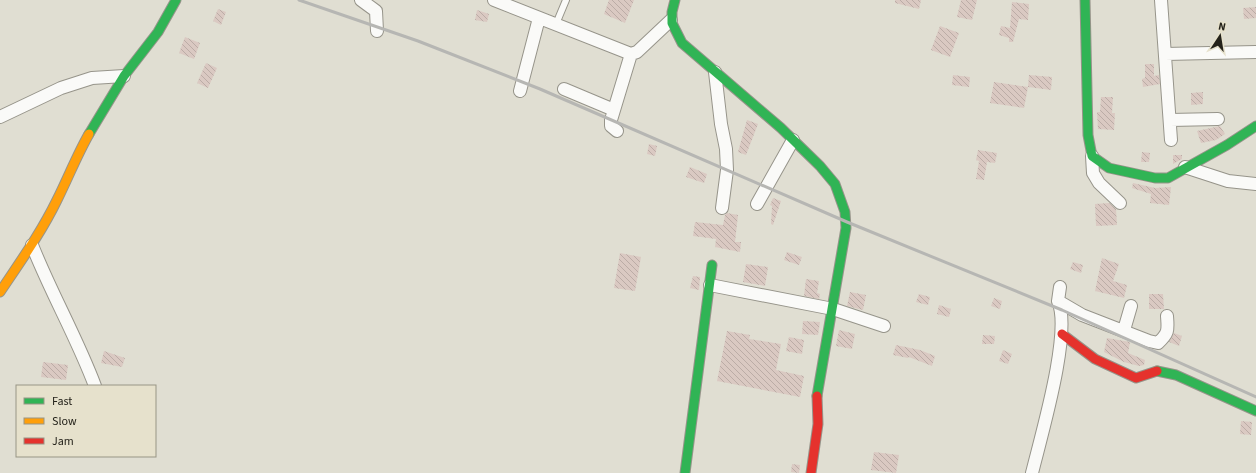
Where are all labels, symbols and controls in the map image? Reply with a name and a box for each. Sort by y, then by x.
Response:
north arrow [1200,16,1240,56]
text: N [1217,19,1227,35]
legend [16,385,156,457]
text: Fast [52,393,72,410]
text: Slow [52,413,77,430]
text: Jam [52,433,74,450]

